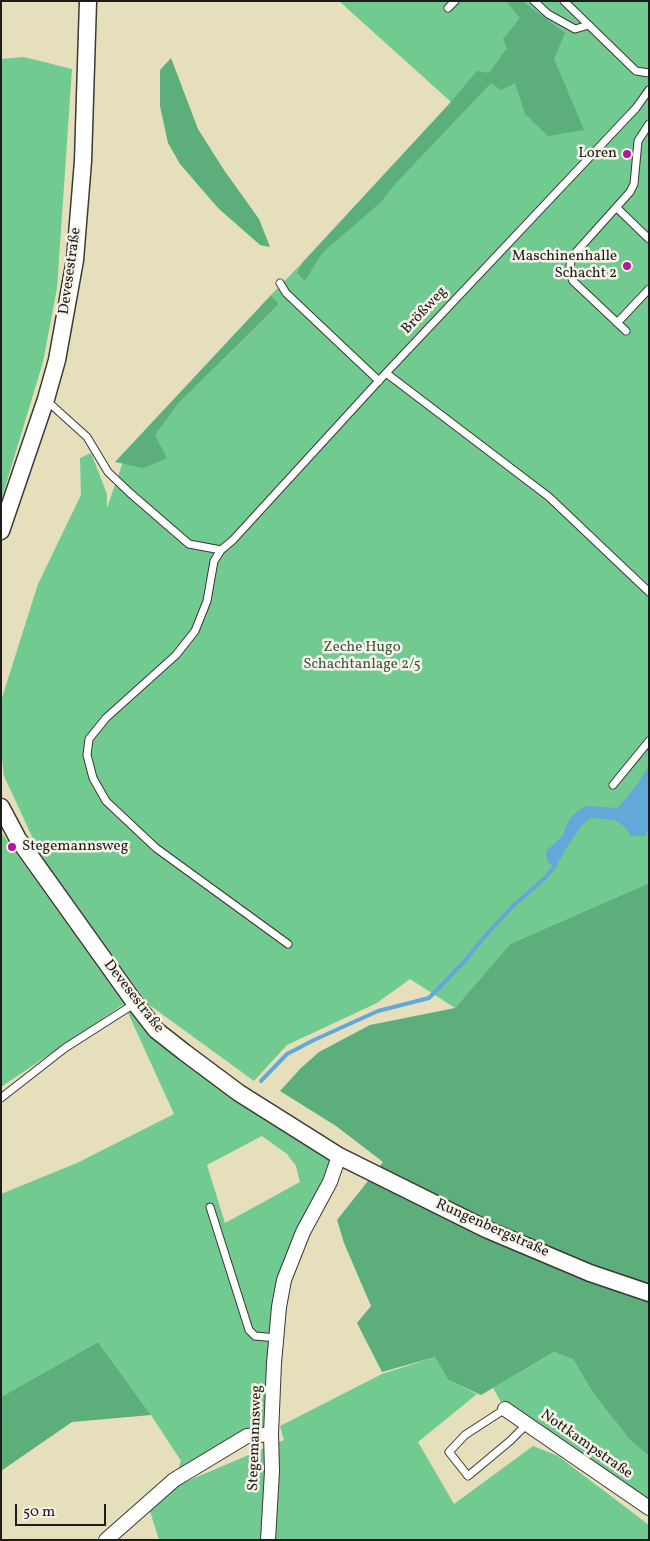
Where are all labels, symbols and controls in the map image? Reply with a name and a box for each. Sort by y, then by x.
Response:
place label: Loren [578,145,617,163]
marker: Loren [621,148,633,160]
street label: Devesestraße [56,226,86,316]
place label: Maschinenhalle Schacht 2 [512,248,617,283]
marker: Maschinenhalle Schacht 2 [621,260,633,272]
street label: Brößweg [398,283,452,339]
park label: Zeche Hugo Schachtanlage 2/5 [303,639,421,674]
place label: Stegemannsweg [22,838,128,856]
marker: Stegemannsweg [6,841,18,853]
street label: Devesestraße [99,957,167,1037]
street label: Rungenbergstraße [433,1196,551,1262]
street label: Stegemannsweg [245,1385,267,1491]
street label: Nottkampstraße [536,1407,636,1483]
scale bar [18,1494,109,1526]
text: 50 m [23,1502,55,1523]

